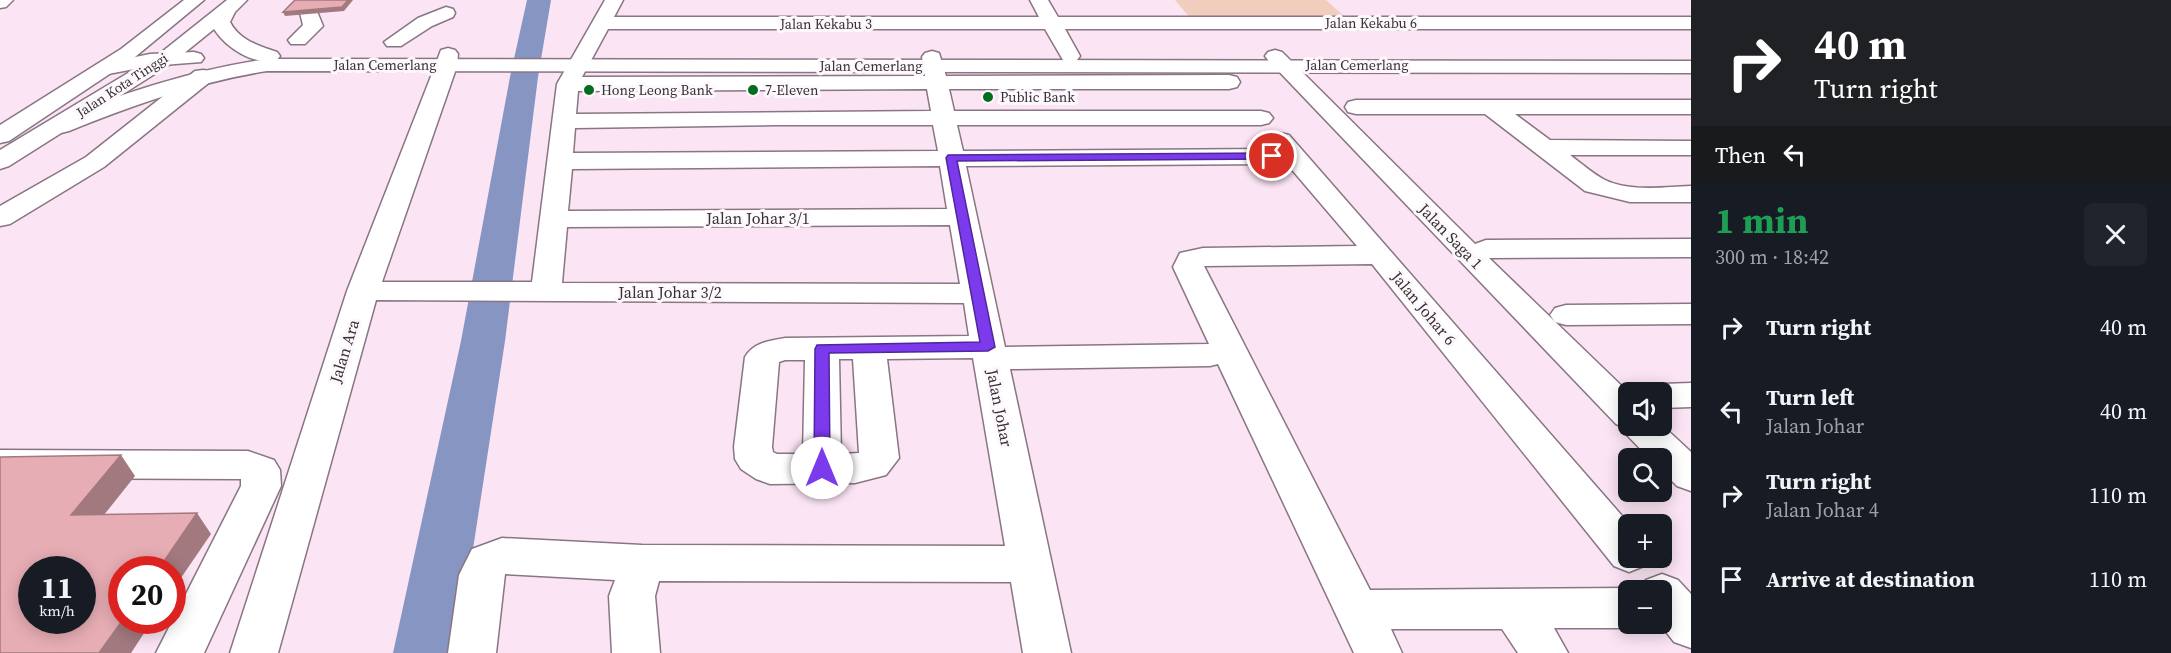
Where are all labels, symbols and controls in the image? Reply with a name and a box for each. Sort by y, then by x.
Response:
street label: Jalan Kekabu 6 [1324,13,1417,33]
street label: Jalan Kekabu 3 [779,14,872,34]
text: 40 m [1814,15,1907,73]
icon: right [1715,24,1793,102]
street label: Jalan Kota Tinggi [71,48,172,123]
street label: Jalan Cemerlang [332,55,437,75]
street label: Jalan Cemerlang [1304,55,1409,75]
street label: Jalan Cemerlang [818,56,923,76]
text: Turn right [1814,70,1938,107]
place label: Hong Leong Bank [601,80,713,100]
place label: 7-Eleven [765,80,819,100]
marker: Hong Leong Bank [582,83,596,97]
marker: 7-Eleven [746,83,760,97]
place label: Public Bank [1000,87,1075,107]
marker: Public Bank [981,90,995,104]
pin [1246,130,1297,181]
icon: left [1778,138,1811,171]
icon: arrive [1255,139,1288,172]
text: Then [1715,140,1766,170]
text: 1 min [1715,196,1808,245]
street label: Jalan Saga 1 [1413,197,1488,274]
button: close [2084,203,2147,266]
street label: Jalan Johar 3/1 [705,207,810,229]
text: 300 m · 18:42 [1715,243,1829,271]
street label: Jalan Johar 6 [1386,266,1461,350]
street label: Jalan Johar 3/2 [617,281,722,303]
icon: right [1715,311,1748,344]
text: Turn right [1766,312,1871,342]
text: 40 m [2100,312,2147,342]
street label: Jalan Ara [324,316,364,386]
street label: Jalan Johar [982,366,1018,449]
map controls [1618,382,1672,634]
button: sound [1618,382,1672,436]
text: Turn left [1766,382,1854,412]
icon: left [1715,395,1748,428]
text: 40 m [2100,396,2147,426]
text: Jalan Johar [1766,412,1864,440]
position arrow [790,436,854,500]
button: search [1618,448,1672,502]
text: Turn right [1766,466,1871,496]
icon: right [1715,479,1748,512]
text: 110 m [2089,480,2147,510]
text: Jalan Johar 4 [1766,496,1879,524]
button: + [1618,514,1672,568]
speed limit sign: 20 [108,556,186,634]
icon: arrive [1715,563,1748,596]
text: Arrive at destination [1766,564,1975,594]
text: 110 m [2089,564,2147,594]
text: 11 [41,567,73,608]
button: − [1618,580,1672,634]
text: km/h [39,600,75,621]

